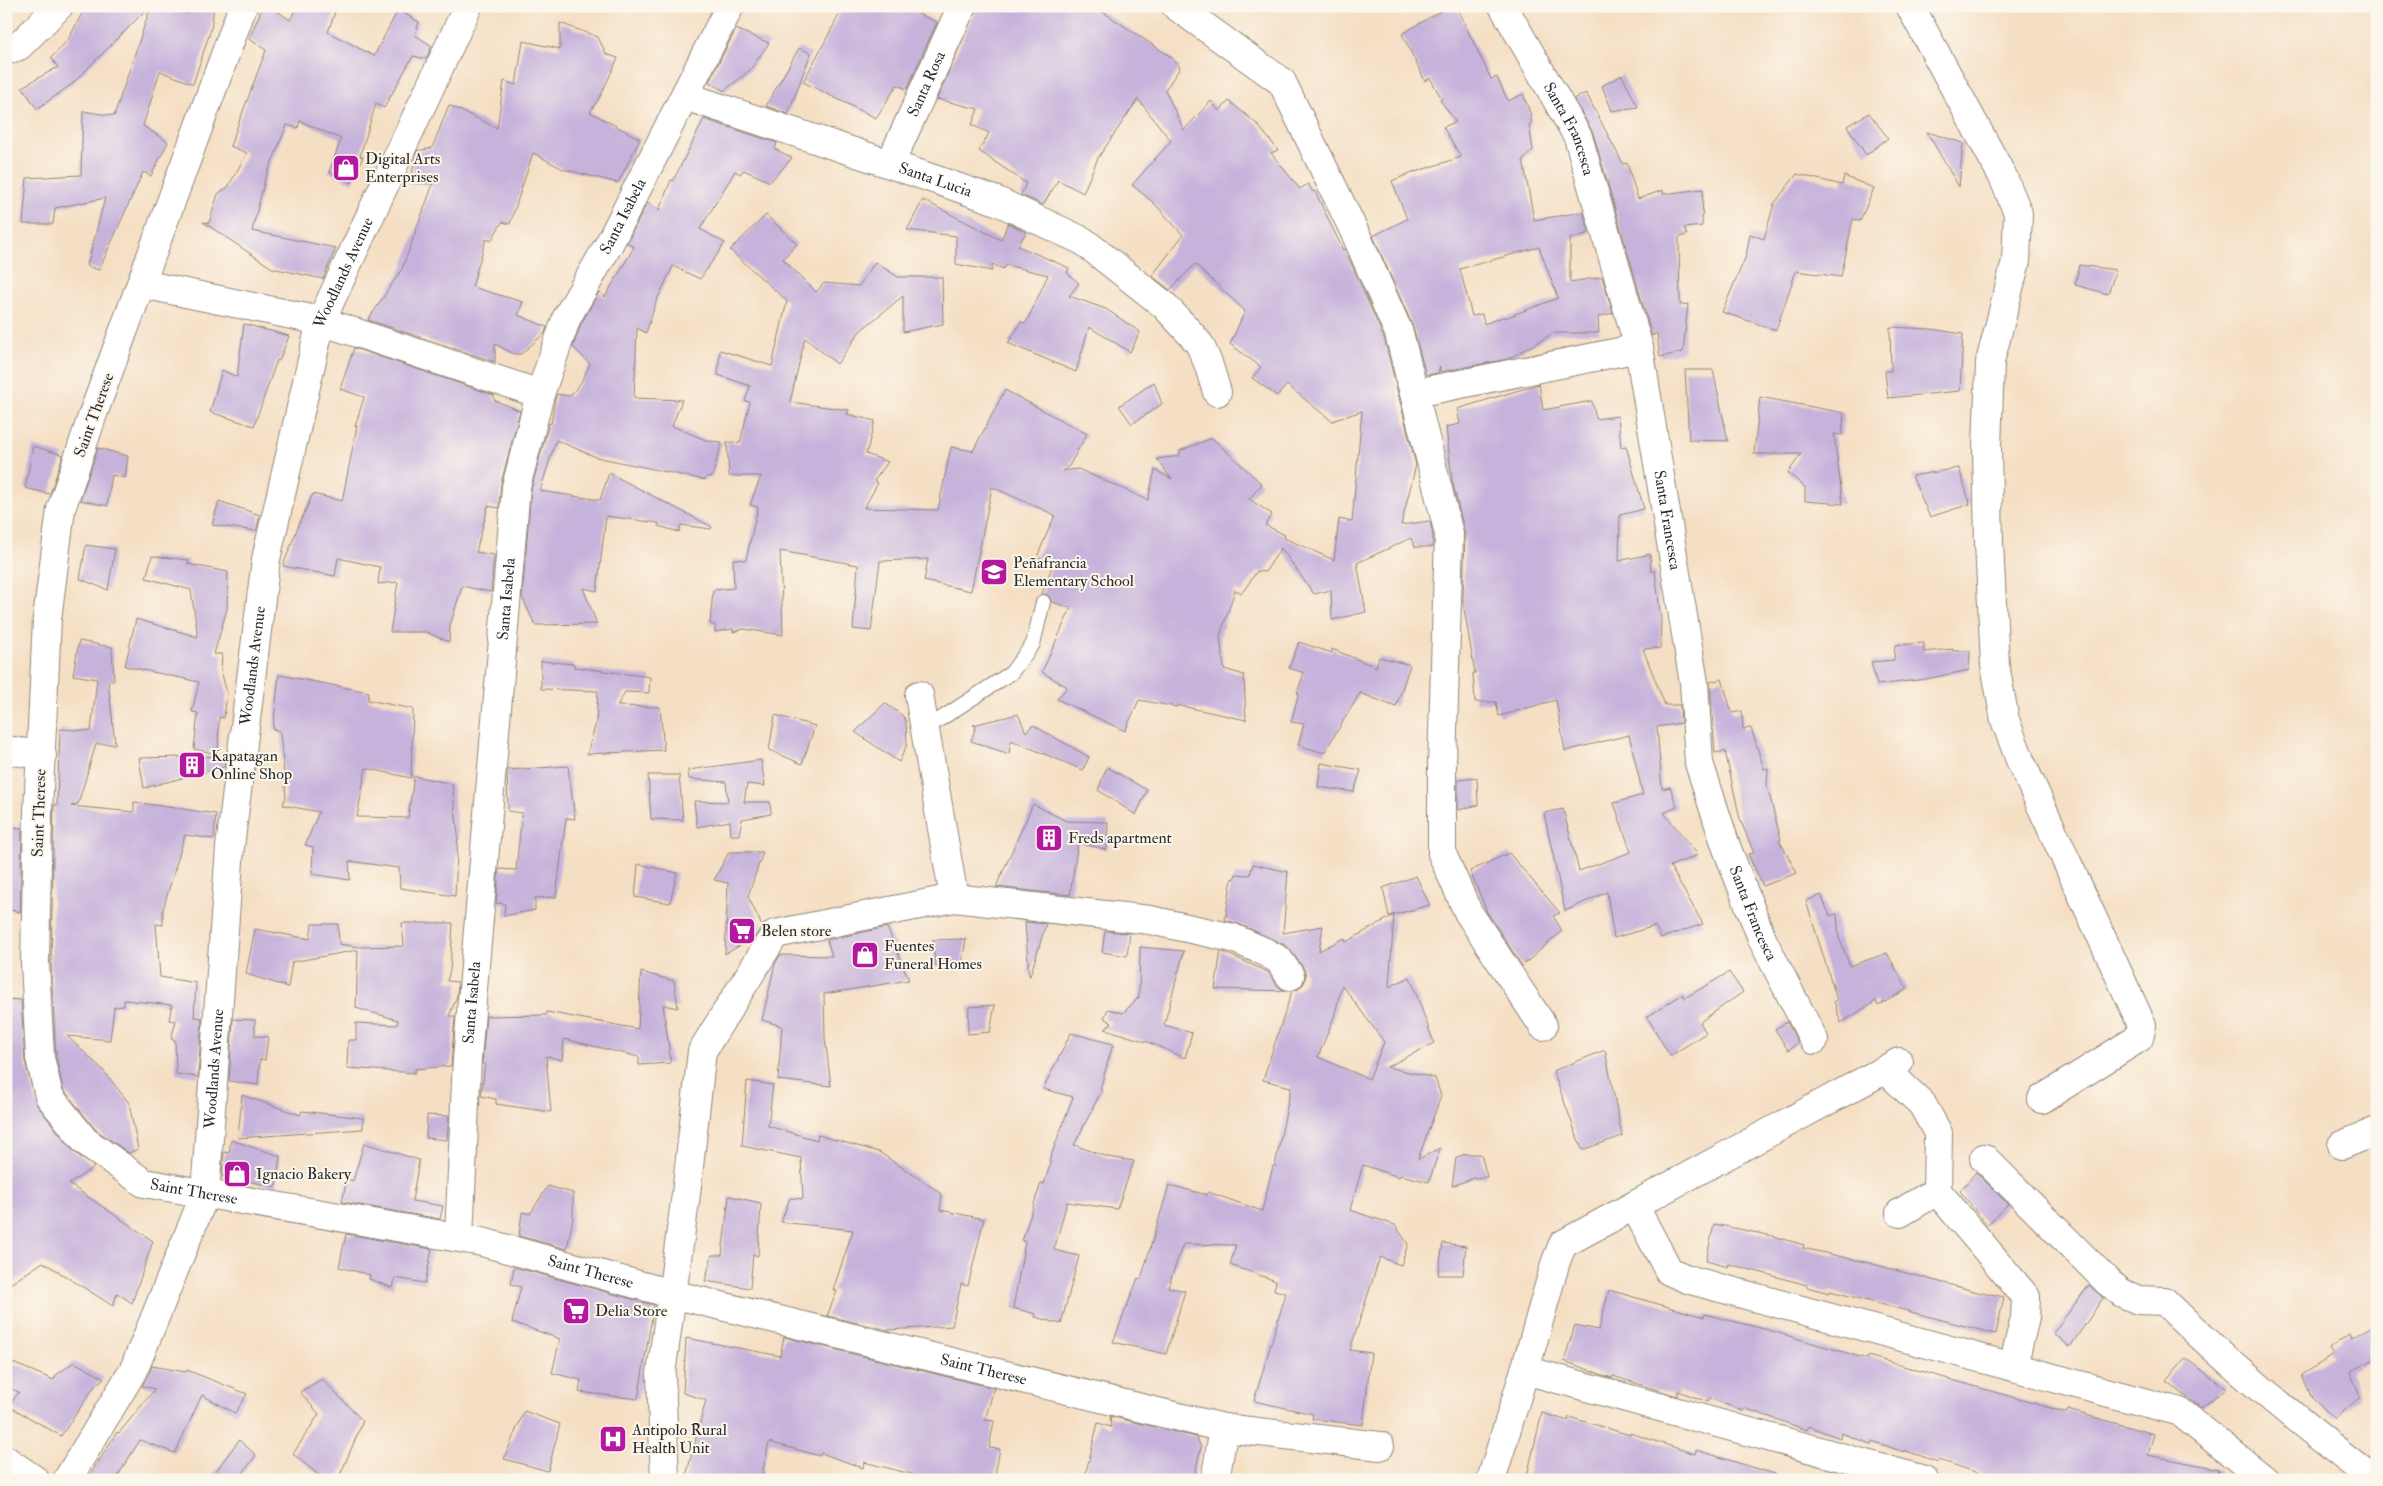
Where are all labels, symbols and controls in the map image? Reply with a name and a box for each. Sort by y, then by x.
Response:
street label: Santa Rosa [903,48,950,120]
street label: Santa Francesca [1539,79,1599,178]
place label: Digital Arts Enterprises [365,149,440,188]
shop icon: Digital Arts Enterprises [331,153,361,183]
street label: Santa Lucia [896,158,975,202]
street label: Santa Isabela [595,175,651,258]
street label: Woodlands Avenue [309,214,378,332]
street label: Saint Therese [70,370,119,460]
street label: Santa Francesca [1649,469,1685,572]
place label: Peñafrancia Elementary School [1013,553,1134,591]
street label: Santa Isabela [493,556,520,641]
school or university icon: Peñafrancia Elementary School [979,557,1009,587]
street label: Woodlands Avenue [235,605,270,728]
place label: Kapatagan Online Shop [211,746,292,785]
building icon: Kapatagan Online Shop [177,750,207,780]
street label: Saint Therese [27,768,51,857]
building icon: Freds apartment [1034,823,1064,853]
place label: Freds apartment [1068,828,1172,849]
street label: Santa Francesca [1725,863,1782,965]
supermarket icon: Belen store [727,916,757,946]
place label: Belen store [761,921,832,941]
place label: Fuentes Funeral Homes [884,936,982,974]
shop icon: Fuentes Funeral Homes [850,940,880,970]
street label: Santa Isabela [458,960,485,1044]
street label: Woodlands Avenue [200,1008,228,1130]
shop icon: Ignacio Bakery [222,1159,252,1189]
place label: Ignacio Bakery [256,1164,352,1184]
street label: Saint Therese [149,1174,239,1209]
street label: Saint Therese [545,1250,636,1293]
supermarket icon: Delia Store [561,1296,591,1326]
place label: Delia Store [595,1301,668,1321]
street label: Saint Therese [938,1350,1029,1390]
place label: Antipolo Rural Health Unit [631,1420,727,1458]
hospital icon: Antipolo Rural Health Unit [598,1424,628,1454]

